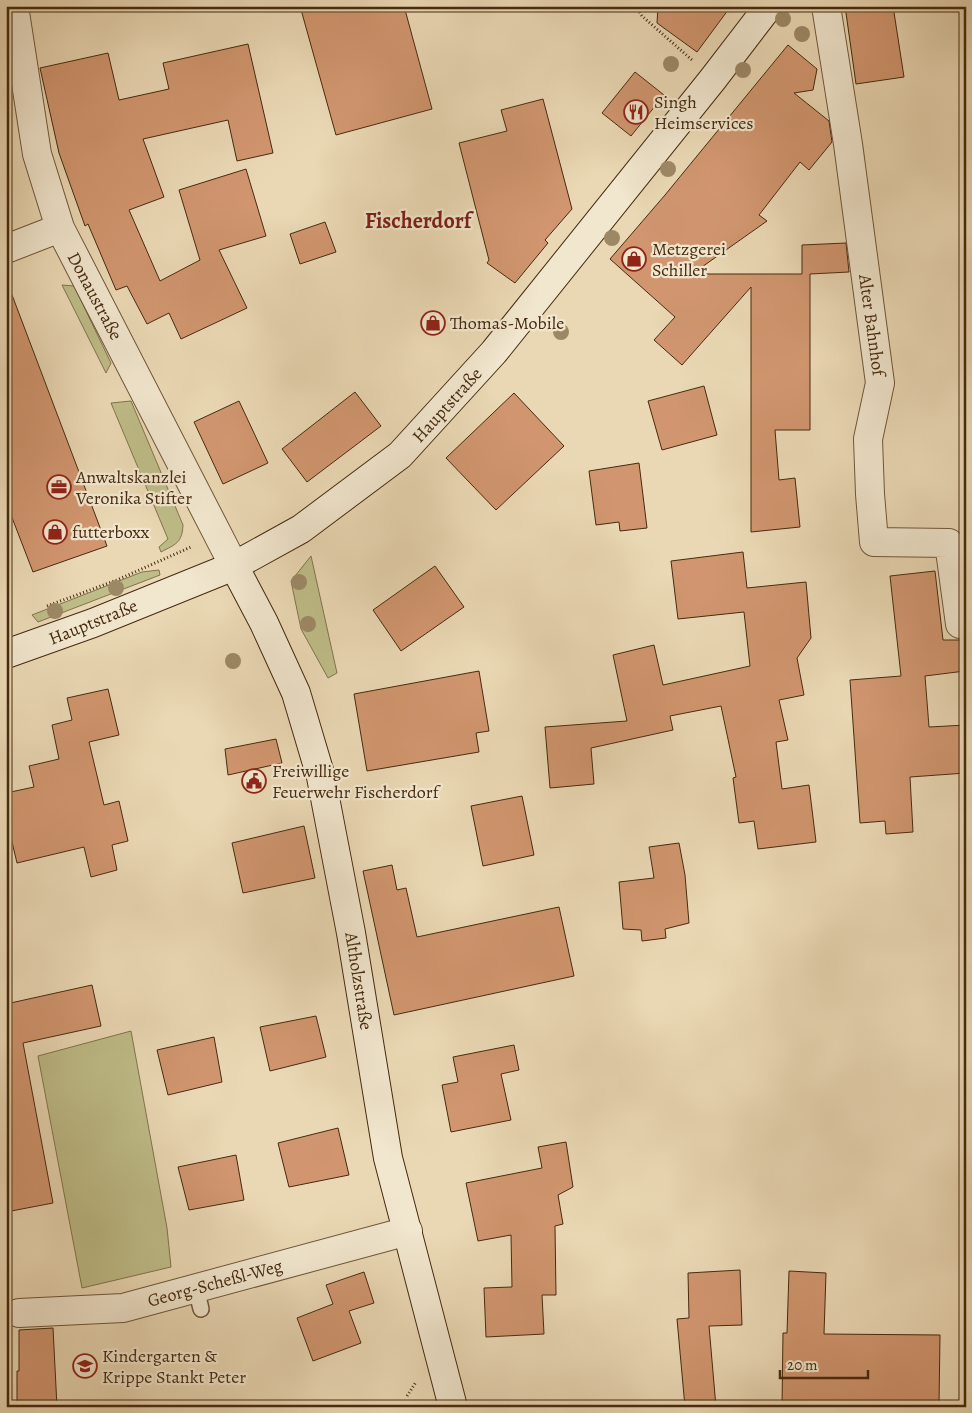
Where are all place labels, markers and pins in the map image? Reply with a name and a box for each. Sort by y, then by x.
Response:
place label: Singh Heimservices [654,90,754,135]
restaurant icon: Singh Heimservices [623,99,649,125]
place label: Metzgerei Schiller [652,237,726,282]
shop icon: Metzgerei Schiller [621,246,647,272]
shop icon: Thomas-Mobile [420,310,446,336]
place label: Thomas-Mobile [450,311,564,335]
place label: Anwaltskanzlei Veronika Stifter [75,465,192,510]
office icon: Anwaltskanzlei Veronika Stifter [46,474,72,500]
shop icon: futterboxx [42,519,68,545]
place label: futterboxx [72,520,150,544]
place label: Freiwillige Feuerwehr Fischerdorf [272,759,442,804]
public building icon: Freiwillige Feuerwehr Fischerdorf [241,768,267,794]
place label: Kindergarten & Krippe Stankt Peter [102,1344,246,1389]
school or university icon: Kindergarten & Krippe Stankt Peter [72,1353,98,1379]

